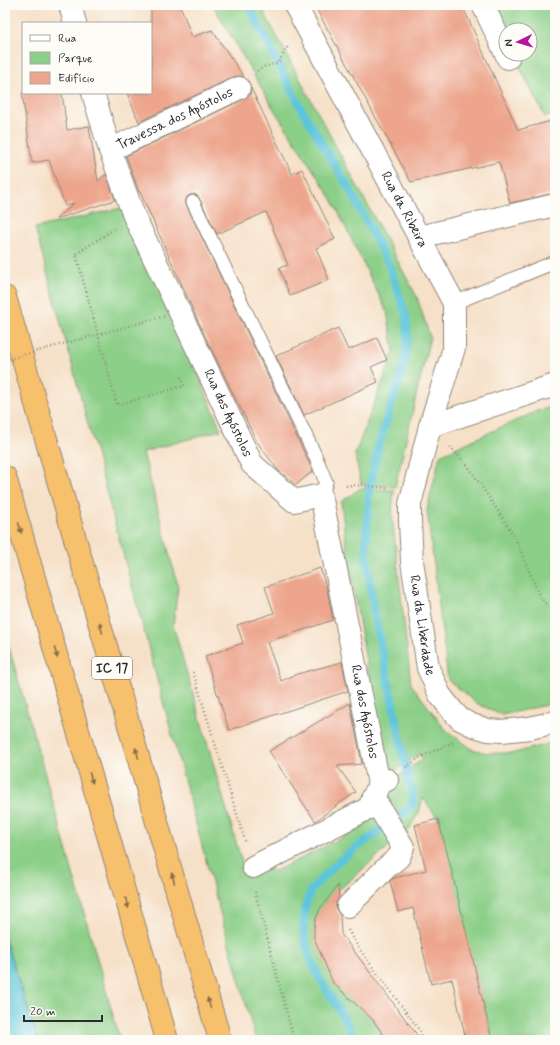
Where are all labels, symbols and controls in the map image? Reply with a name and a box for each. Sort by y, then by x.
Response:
legend [22,22,152,94]
north arrow [498,22,538,62]
text: Rua [58,31,76,47]
text: N [502,39,516,47]
text: Parque [58,51,93,67]
text: Edifício [58,71,94,87]
street label: Travessa dos Apóstolos [114,83,236,154]
street label: Rua da Ribeira [377,168,432,251]
street label: Rua dos Apóstolos [199,366,256,460]
one-way arrow [17,522,23,534]
street label: Rua da Liberdade [405,574,439,678]
one-way arrow [98,622,104,634]
one-way arrow [53,647,59,659]
road number: IC 17 [92,657,132,679]
street label: Rua dos Apóstolos [346,663,383,760]
one-way arrow [134,746,140,758]
one-way arrow [89,772,95,784]
one-way arrow [170,871,176,883]
one-way arrow [124,897,130,909]
one-way arrow [206,996,212,1008]
scale bar [24,997,102,1023]
text: 20 m [30,1004,56,1020]

